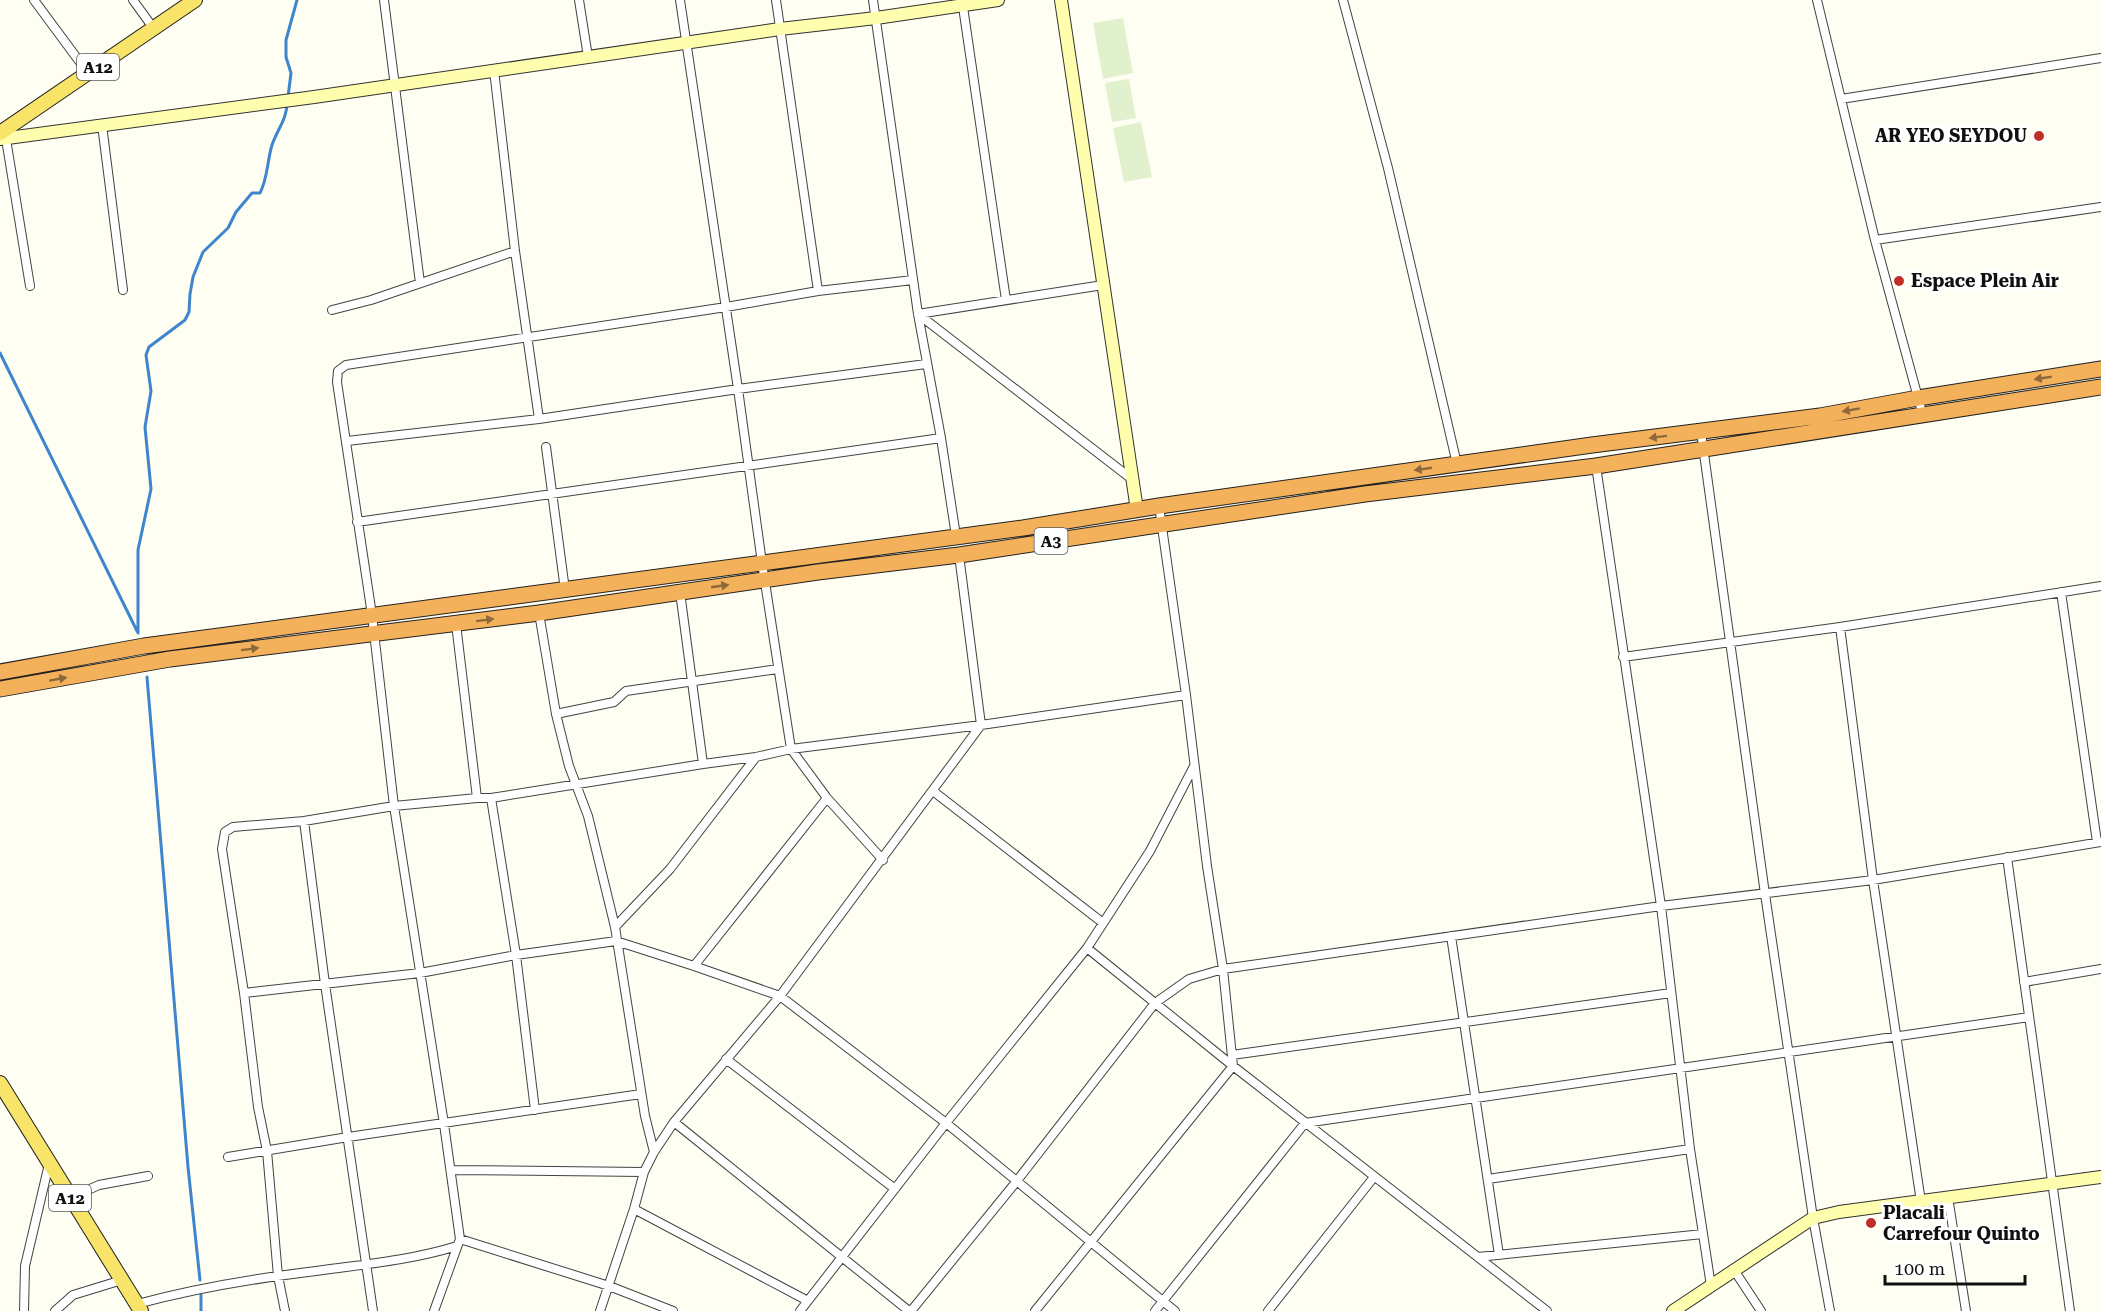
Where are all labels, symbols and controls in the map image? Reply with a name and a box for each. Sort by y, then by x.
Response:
road number: A12 [77,54,119,80]
place label: AR YEO SEYDOU [1875,125,2027,146]
marker: AR YEO SEYDOU [2032,129,2046,143]
place label: Espace Plein Air [1911,270,2059,291]
marker: Espace Plein Air [1892,274,1906,288]
one-way arrow [2034,374,2053,383]
one-way arrow [1841,406,1860,415]
one-way arrow [1648,432,1667,442]
one-way arrow [1413,465,1432,474]
road number: A3 [1034,528,1068,554]
one-way arrow [711,582,730,591]
one-way arrow [476,615,495,625]
one-way arrow [241,645,260,654]
one-way arrow [48,674,67,683]
road number: A12 [49,1185,91,1211]
place label: Placali Carrefour Quinto [1883,1202,2040,1244]
marker: Placali Carrefour Quinto [1864,1216,1878,1230]
scale bar [1885,1248,2024,1286]
text: 100 m [1894,1258,1945,1279]

